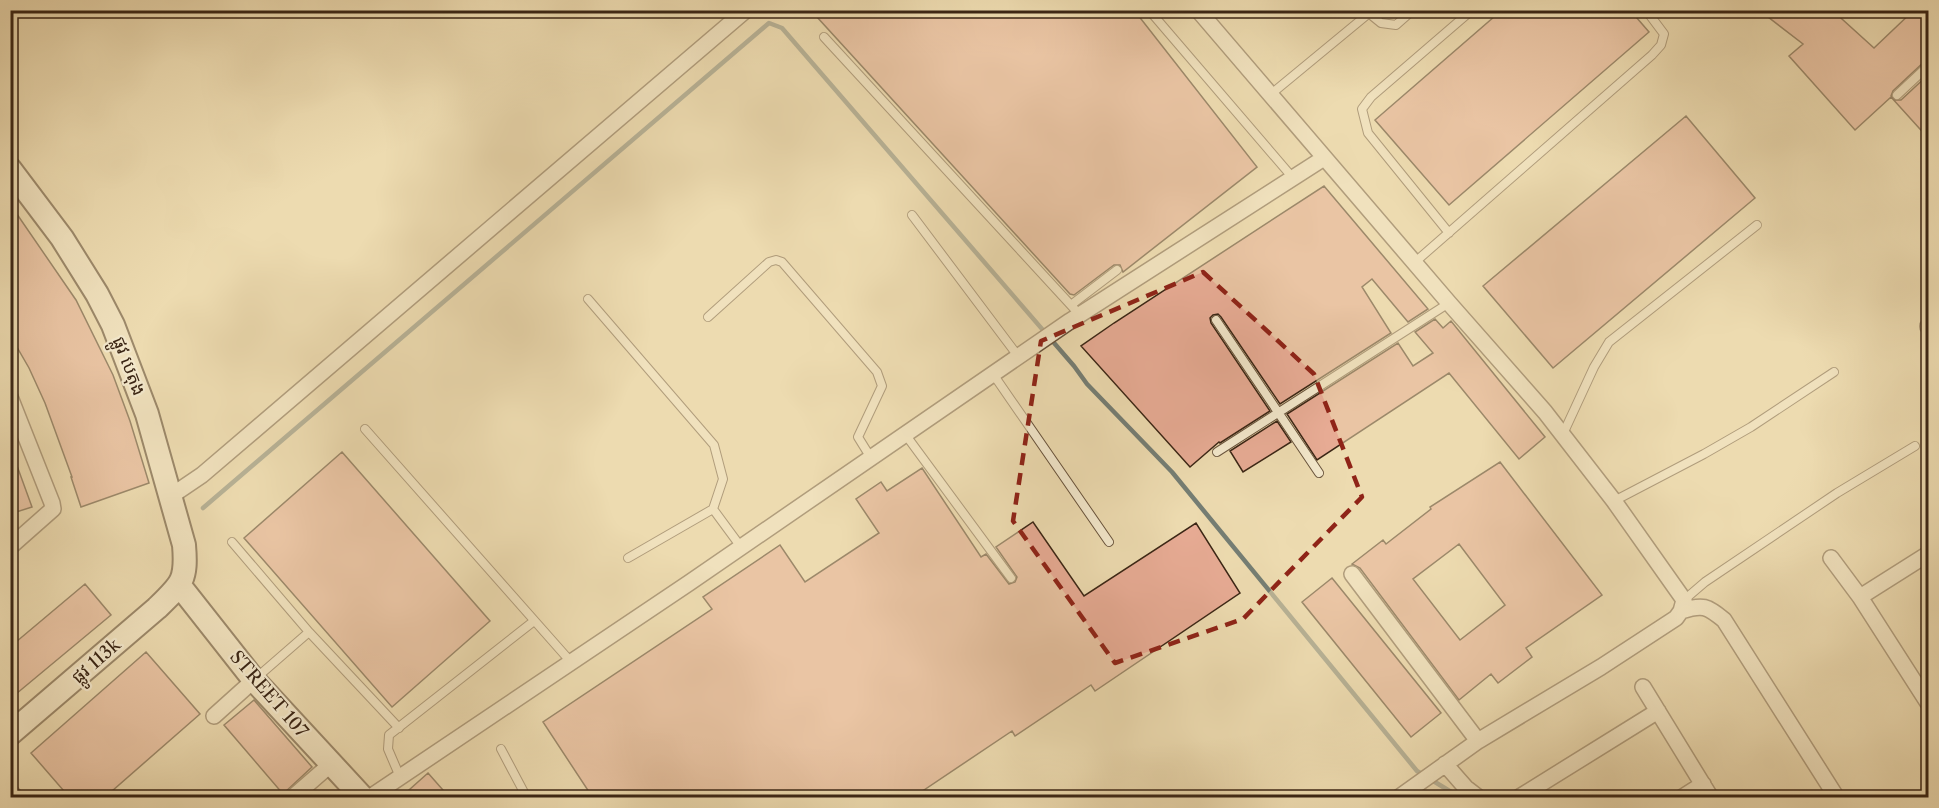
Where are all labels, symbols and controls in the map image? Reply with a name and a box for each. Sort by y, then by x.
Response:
street label: ផ្លូវ បេតុង [103,333,150,401]
street label: ផ្លូវ 113k [67,633,130,692]
street label: STREET 107 [225,646,313,742]

